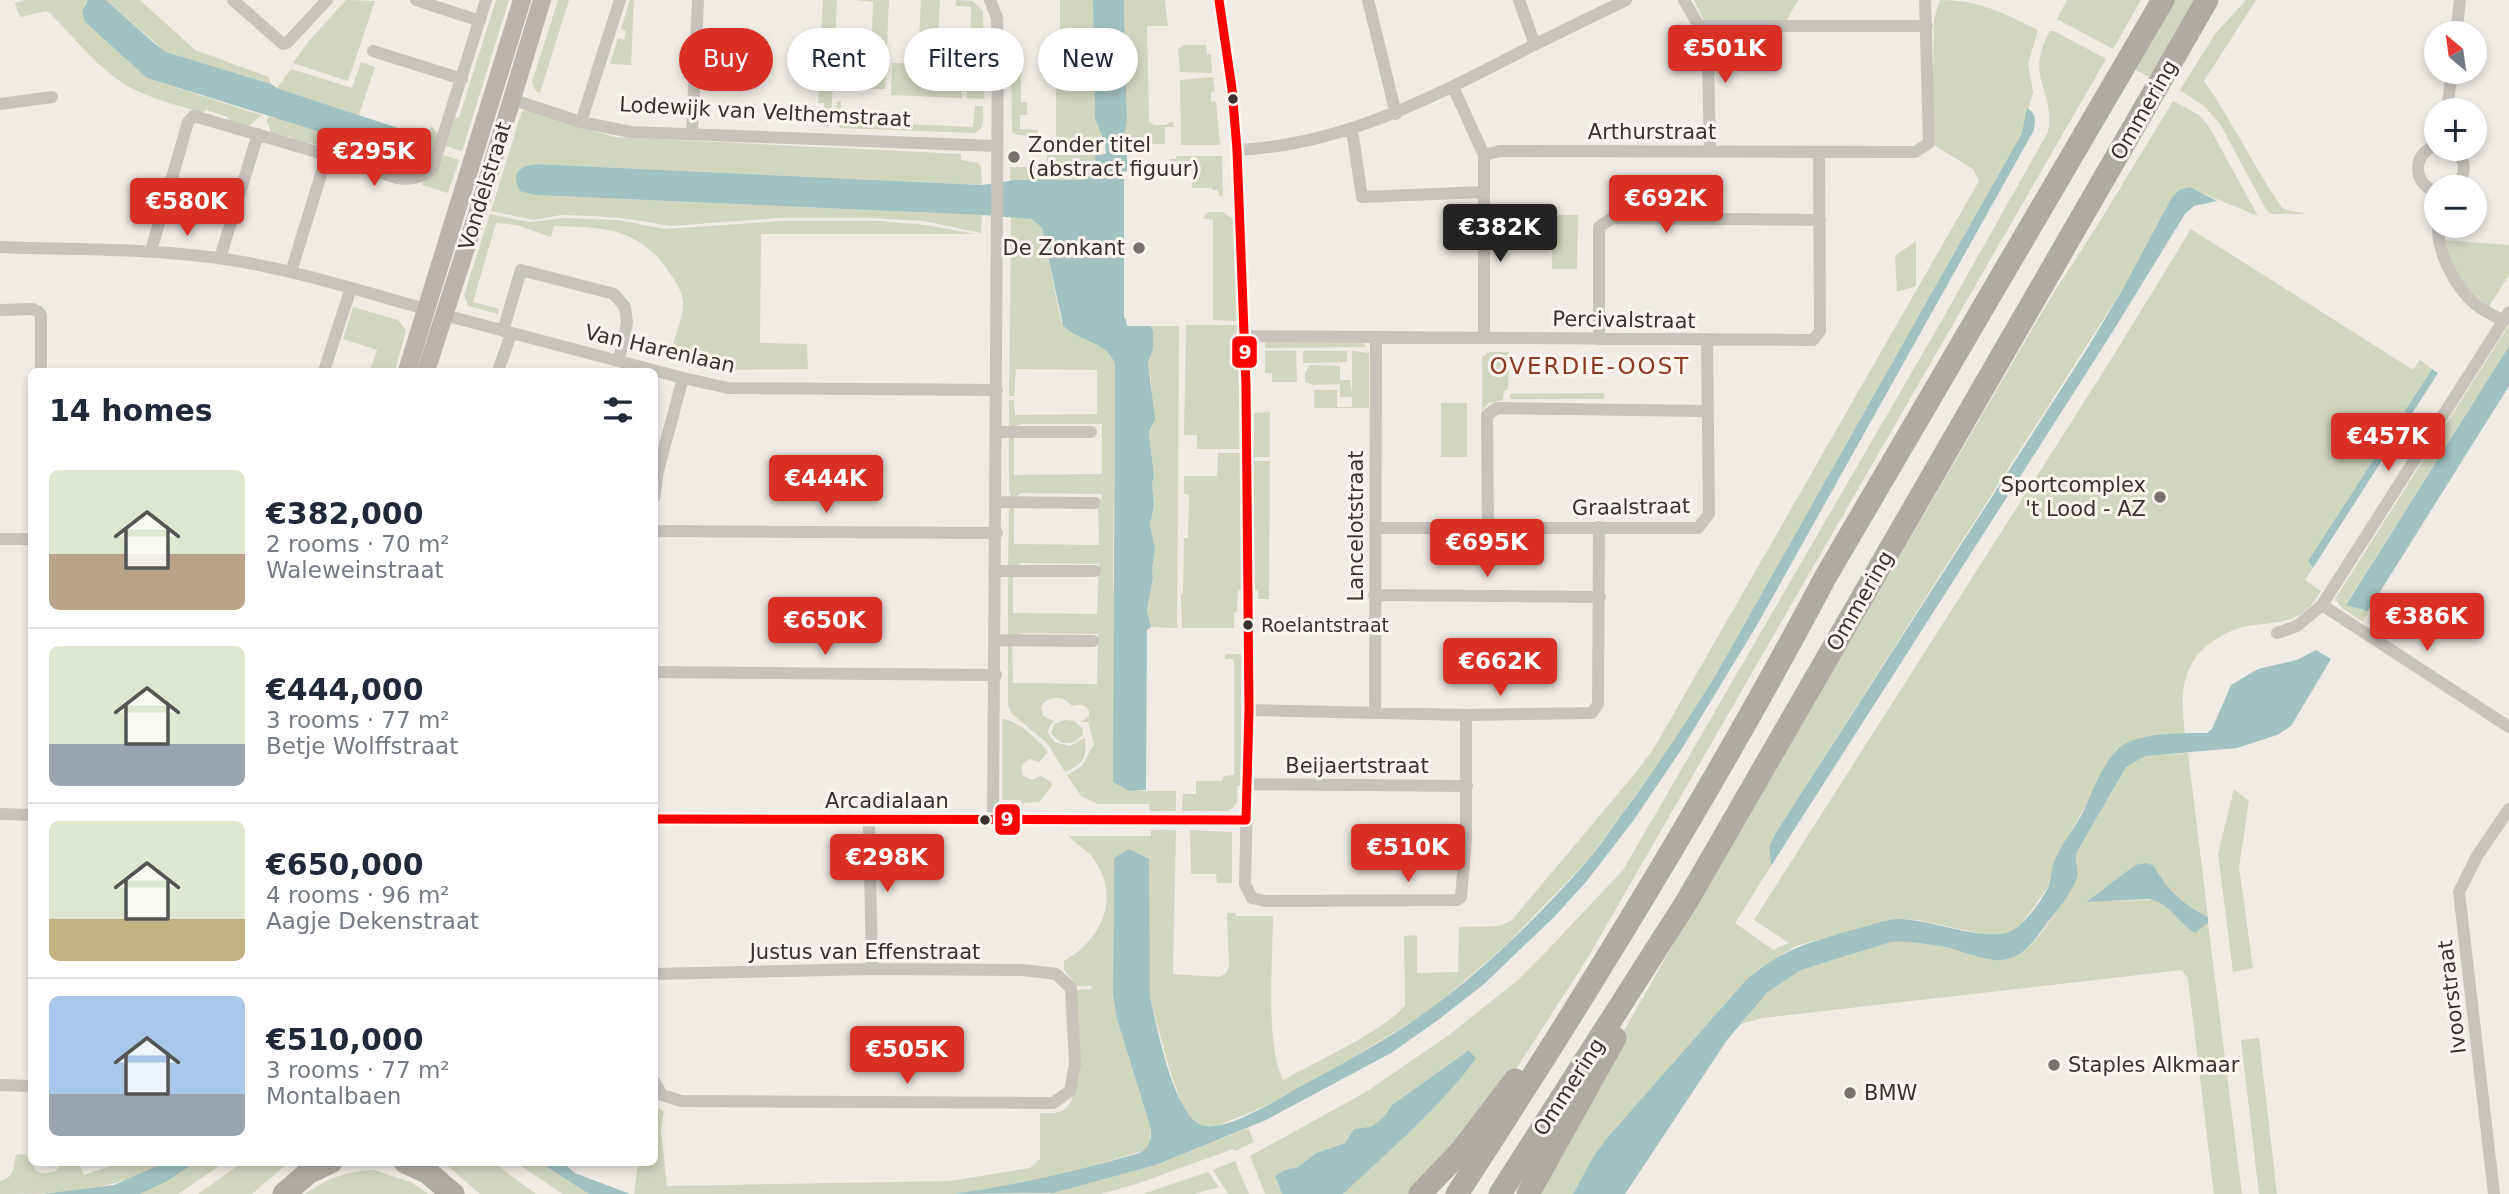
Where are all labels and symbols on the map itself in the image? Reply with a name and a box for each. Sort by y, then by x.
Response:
north arrow [2424,21,2487,84]
pin: €501K [1676,25,1774,85]
street label: Ommering [2106,56,2182,164]
street label: Lodewijk van Velthemstraat [619,92,911,132]
unlabelled marker [1226,92,1240,106]
street label: Vondelstraat [454,119,516,253]
street label: Arthurstraat [1588,120,1716,144]
pin: €295K [325,128,423,188]
place label: Zonder titel (abstract figuur) [1028,133,1200,181]
marker: Zonder titel (abstract figuur) [1006,149,1022,165]
pin: €692K [1617,176,1715,235]
pin: €580K [138,178,236,238]
pin: €382K [1451,204,1549,264]
place label: De Zonkant [1002,236,1125,260]
marker: De Zonkant [1131,240,1147,256]
street label: Percivalstraat [1552,307,1696,333]
street label: Van Harenlaan [582,320,738,378]
line badge: 9 [1231,335,1258,369]
text: 9 [1238,341,1252,363]
district label: OVERDIE-OOST [1490,353,1690,379]
pin: €457K [2339,414,2437,473]
street label: Lancelotstraat [1344,450,1368,602]
pin: €444K [777,456,875,515]
place label: Sportcomplex 't Lood - AZ [2001,473,2146,521]
marker: Sportcomplex 't Lood - AZ [2152,489,2168,505]
street label: Graalstraat [1572,494,1690,520]
pin: €695K [1438,520,1536,579]
street label: Ommering [1822,547,1898,655]
pin: €386K [2378,594,2476,653]
pin: €650K [776,598,874,657]
place label: Roelantstraat [1261,614,1389,636]
marker: Roelantstraat [1241,618,1255,632]
pin: €662K [1451,638,1549,698]
street label: Beijaertstraat [1285,754,1429,778]
street label: Arcadialaan [825,789,949,813]
line badge: 9 [994,803,1021,836]
text: 9 [1000,808,1014,830]
unlabelled marker [978,813,992,827]
pin: €510K [1359,824,1457,884]
pin: €298K [838,834,936,894]
street label: Ivoorstraat [2433,939,2471,1055]
street label: Justus van Effenstraat [748,940,980,964]
pin: €505K [858,1026,956,1086]
street label: Ommering [1529,1034,1609,1140]
place label: Staples Alkmaar [2068,1053,2240,1077]
marker: Staples Alkmaar [2046,1057,2062,1073]
place label: BMW [1864,1081,1918,1105]
marker: BMW [1842,1085,1858,1101]

